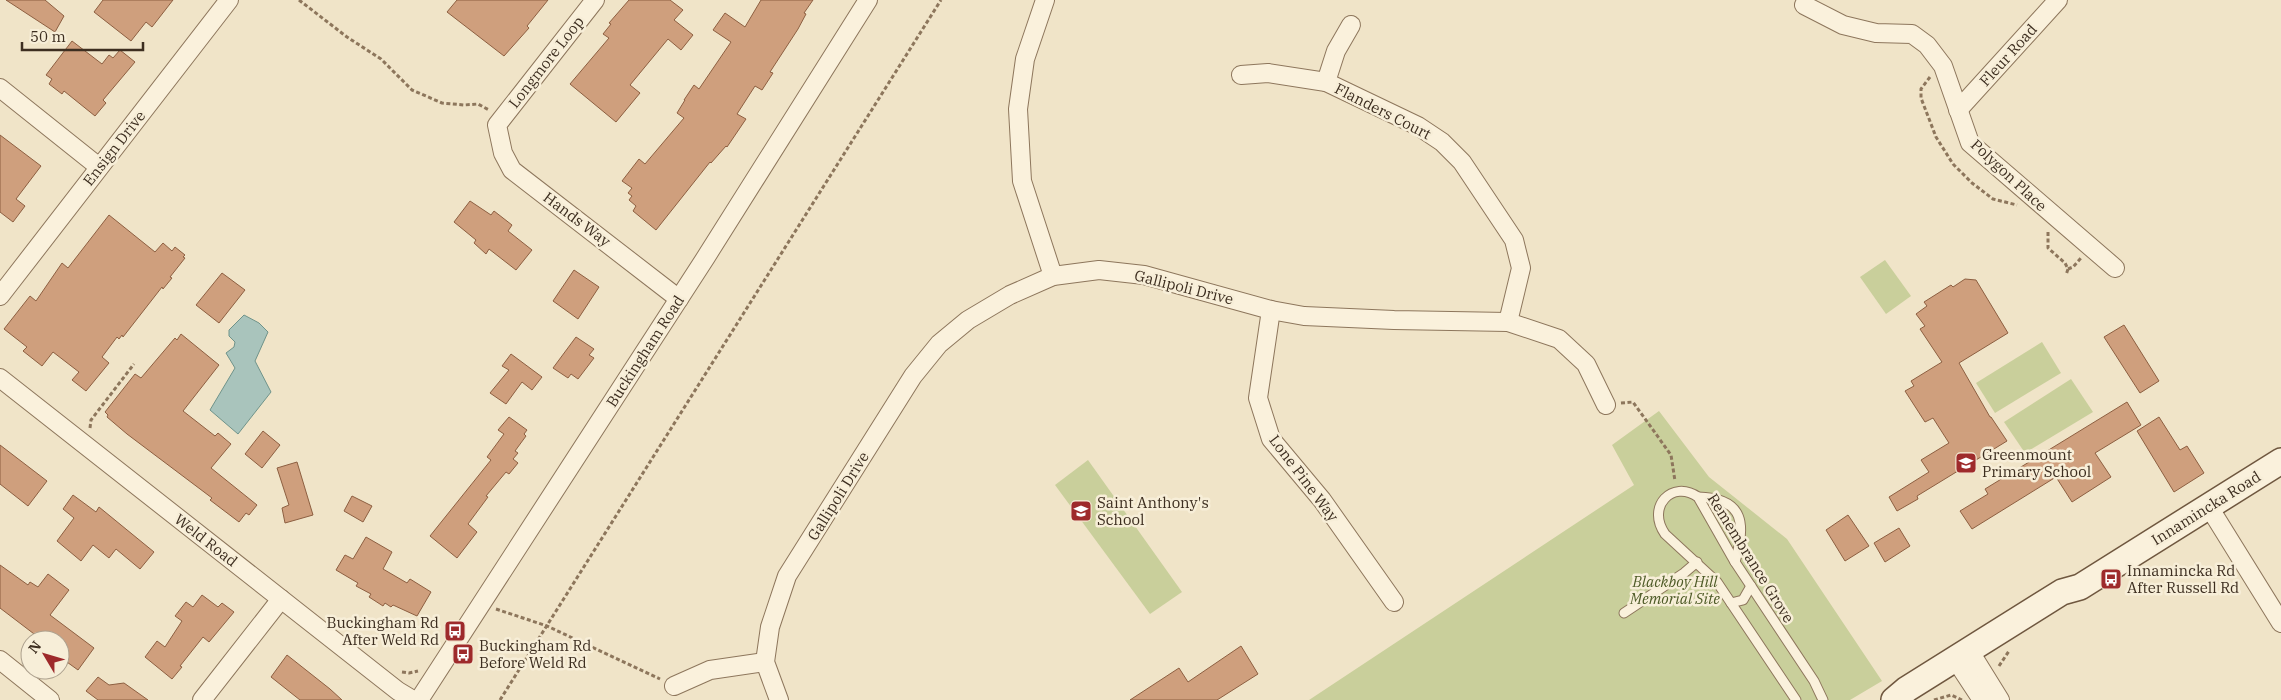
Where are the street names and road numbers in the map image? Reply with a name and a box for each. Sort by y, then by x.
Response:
street label: Longmore Loop [504,12,588,112]
street label: Fleur Road [1975,20,2041,90]
street label: Flanders Court [1332,79,1434,143]
street label: Ensign Drive [79,107,149,189]
street label: Polygon Place [1967,135,2051,215]
street label: Hands Way [540,188,614,250]
street label: Gallipoli Drive [1133,266,1235,308]
street label: Buckingham Road [602,292,688,410]
street label: Lone Pine Way [1265,431,1343,525]
street label: Gallipoli Drive [803,448,873,544]
street label: Innamincka Road [2148,467,2264,549]
street label: Remembrance Grove [1704,490,1798,626]
street label: Weld Road [171,509,241,571]

